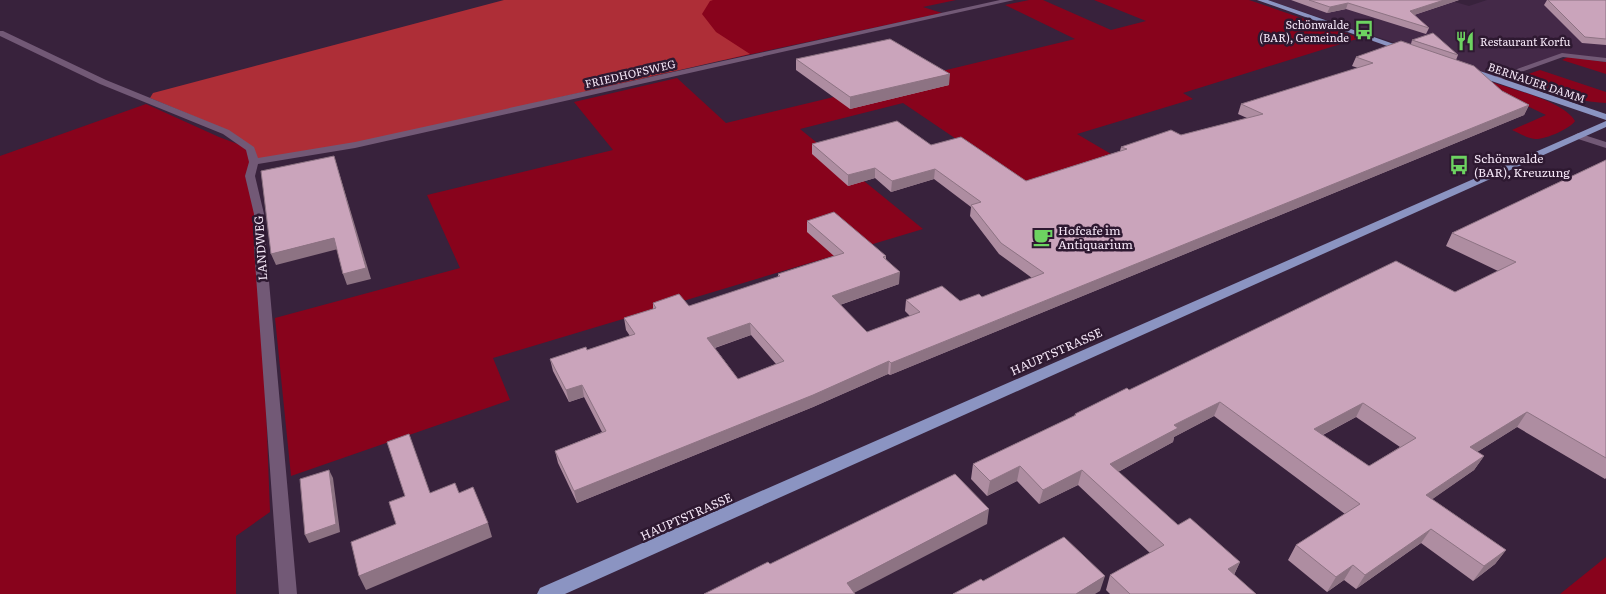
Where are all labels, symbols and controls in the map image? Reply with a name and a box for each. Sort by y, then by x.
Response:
place label: Schönwalde (BAR), Gemeinde [1259,16,1349,45]
bus stop icon: Schönwalde (BAR), Gemeinde [1353,19,1375,41]
restaurant icon: Restaurant Korfu [1454,30,1476,52]
place label: Restaurant Korfu [1480,33,1571,49]
street label: FRIEDHOFSWEG [583,55,677,91]
street label: BERNAUER DAMM [1486,58,1588,106]
place label: Schönwalde (BAR), Kreuzung [1474,149,1570,181]
bus stop icon: Schönwalde (BAR), Kreuzung [1448,154,1470,176]
street label: LANDWEG [249,215,271,281]
place label: Hofcafe im Antiquarium [1058,221,1133,253]
cafe icon: Hofcafe im Antiquarium [1032,226,1054,248]
street label: HAUPTSTRASSE [1007,323,1105,379]
street label: HAUPTSTRASSE [637,488,735,544]

